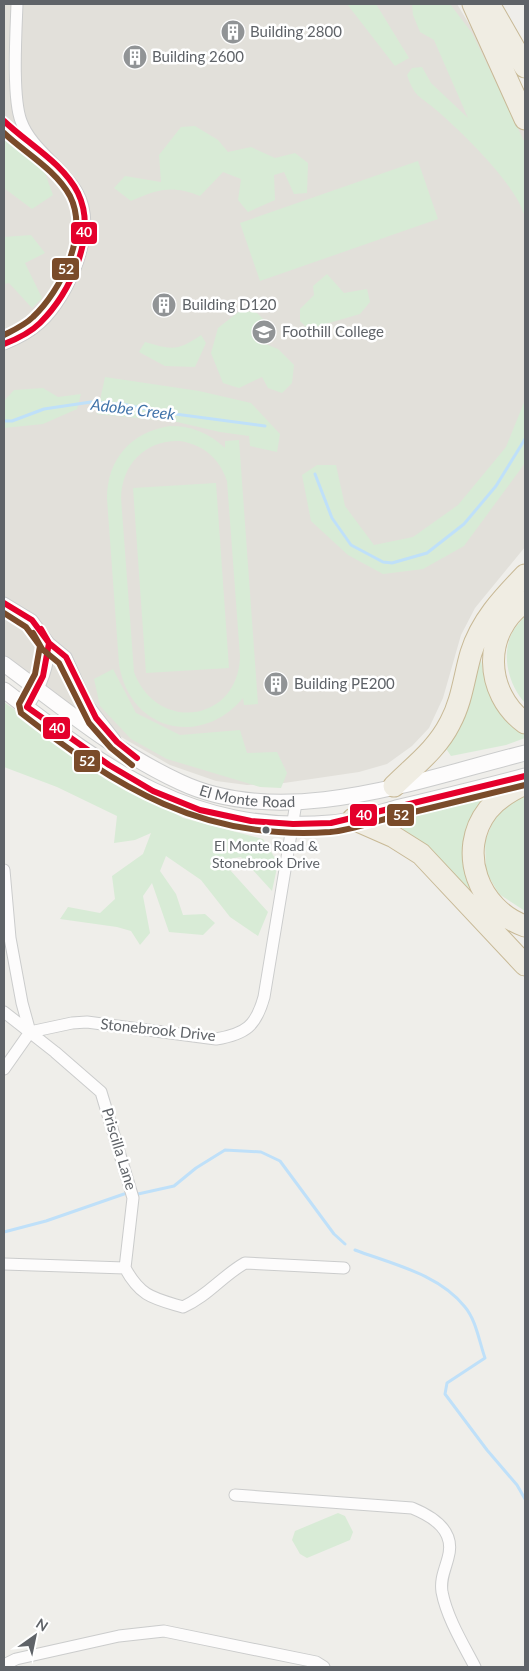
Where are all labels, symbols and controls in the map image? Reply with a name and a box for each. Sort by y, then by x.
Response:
building icon: Building 2800 [220,19,246,45]
place label: Building 2800 [250,22,342,40]
building icon: Building 2600 [122,44,148,70]
place label: Building 2600 [152,47,244,65]
line badge: 40 [70,221,98,245]
text: 40 [76,223,92,240]
line badge: 52 [51,257,80,281]
text: 52 [58,260,74,277]
building icon: Building D120 [151,292,177,318]
place label: Building D120 [182,295,277,313]
school or university icon: Foothill College [251,319,277,345]
place label: Foothill College [282,322,384,340]
water label: Adobe Creek [89,394,177,423]
building icon: Building PE200 [263,671,289,697]
place label: Building PE200 [294,674,395,692]
line badge: 40 [42,716,71,740]
text: 40 [49,719,65,736]
line badge: 52 [73,749,101,773]
text: 52 [79,752,95,769]
street label: El Monte Road [197,780,296,810]
line badge: 40 [349,803,378,827]
line badge: 52 [386,803,415,827]
text: 40 [356,806,372,823]
text: 52 [393,806,409,823]
marker: El Monte Road & Stonebrook Drive [261,825,271,835]
place label: El Monte Road & Stonebrook Drive [212,837,320,871]
street label: Stonebrook Drive [100,1014,217,1044]
street label: Priscilla Lane [99,1105,141,1192]
north arrow [10,1611,60,1661]
text: N [33,1615,52,1635]

